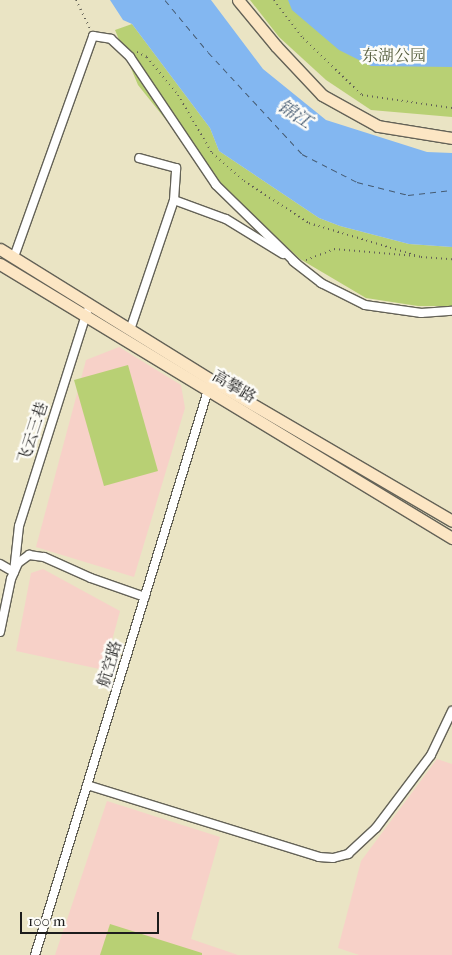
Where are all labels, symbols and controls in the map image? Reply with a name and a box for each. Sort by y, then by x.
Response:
park label: 东湖公园 [362,46,426,66]
water label: 锦江 [273,96,315,134]
street label: 高攀路 [208,366,260,408]
street label: 飞云三巷 [14,400,52,466]
street label: 航空路 [94,638,126,690]
scale bar [22,902,161,934]
text: 100 m [28,912,66,930]

